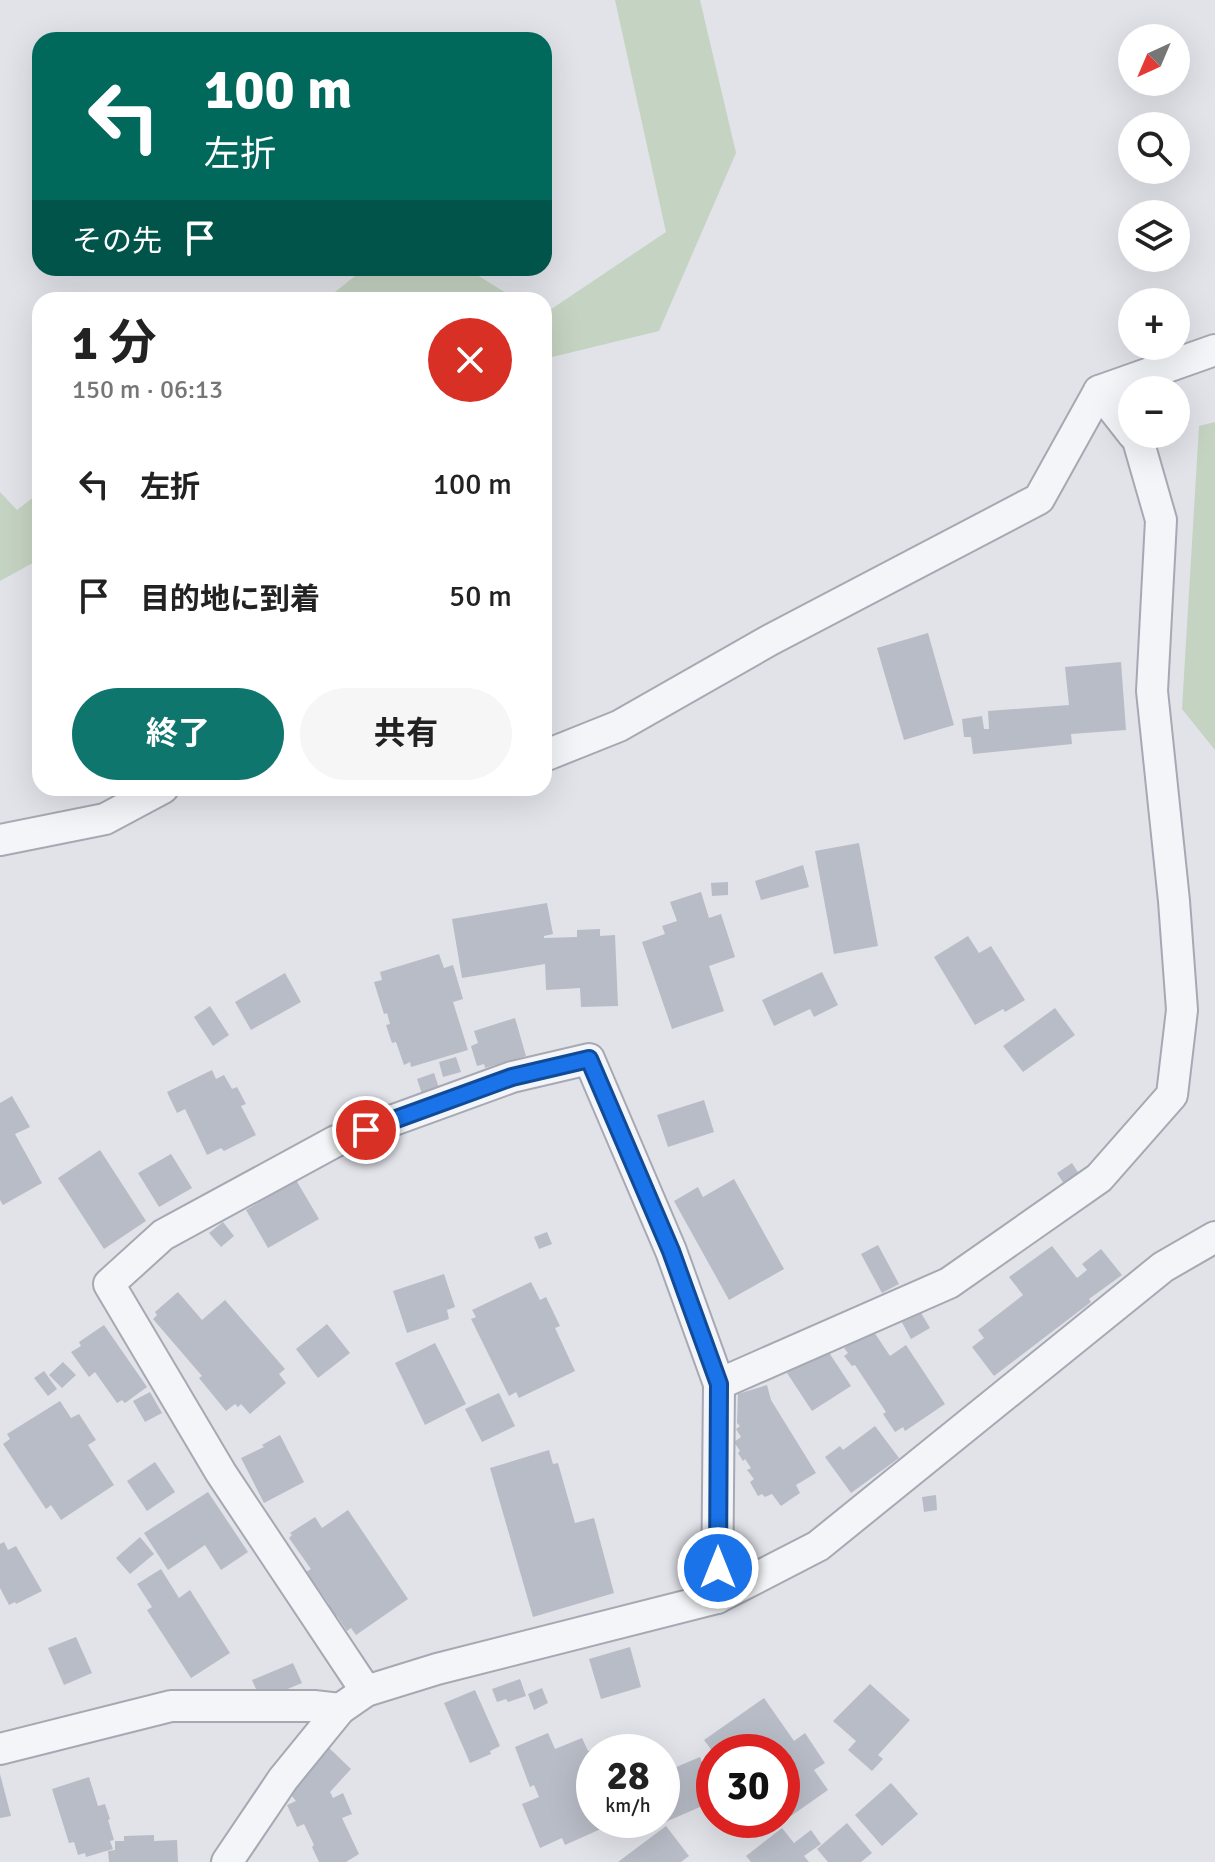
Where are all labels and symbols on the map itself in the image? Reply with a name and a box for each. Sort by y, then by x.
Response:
north arrow [1118,24,1190,96]
pin [332,1096,400,1164]
position arrow [676,1526,760,1610]
speed limit sign: 30 [696,1734,800,1838]

